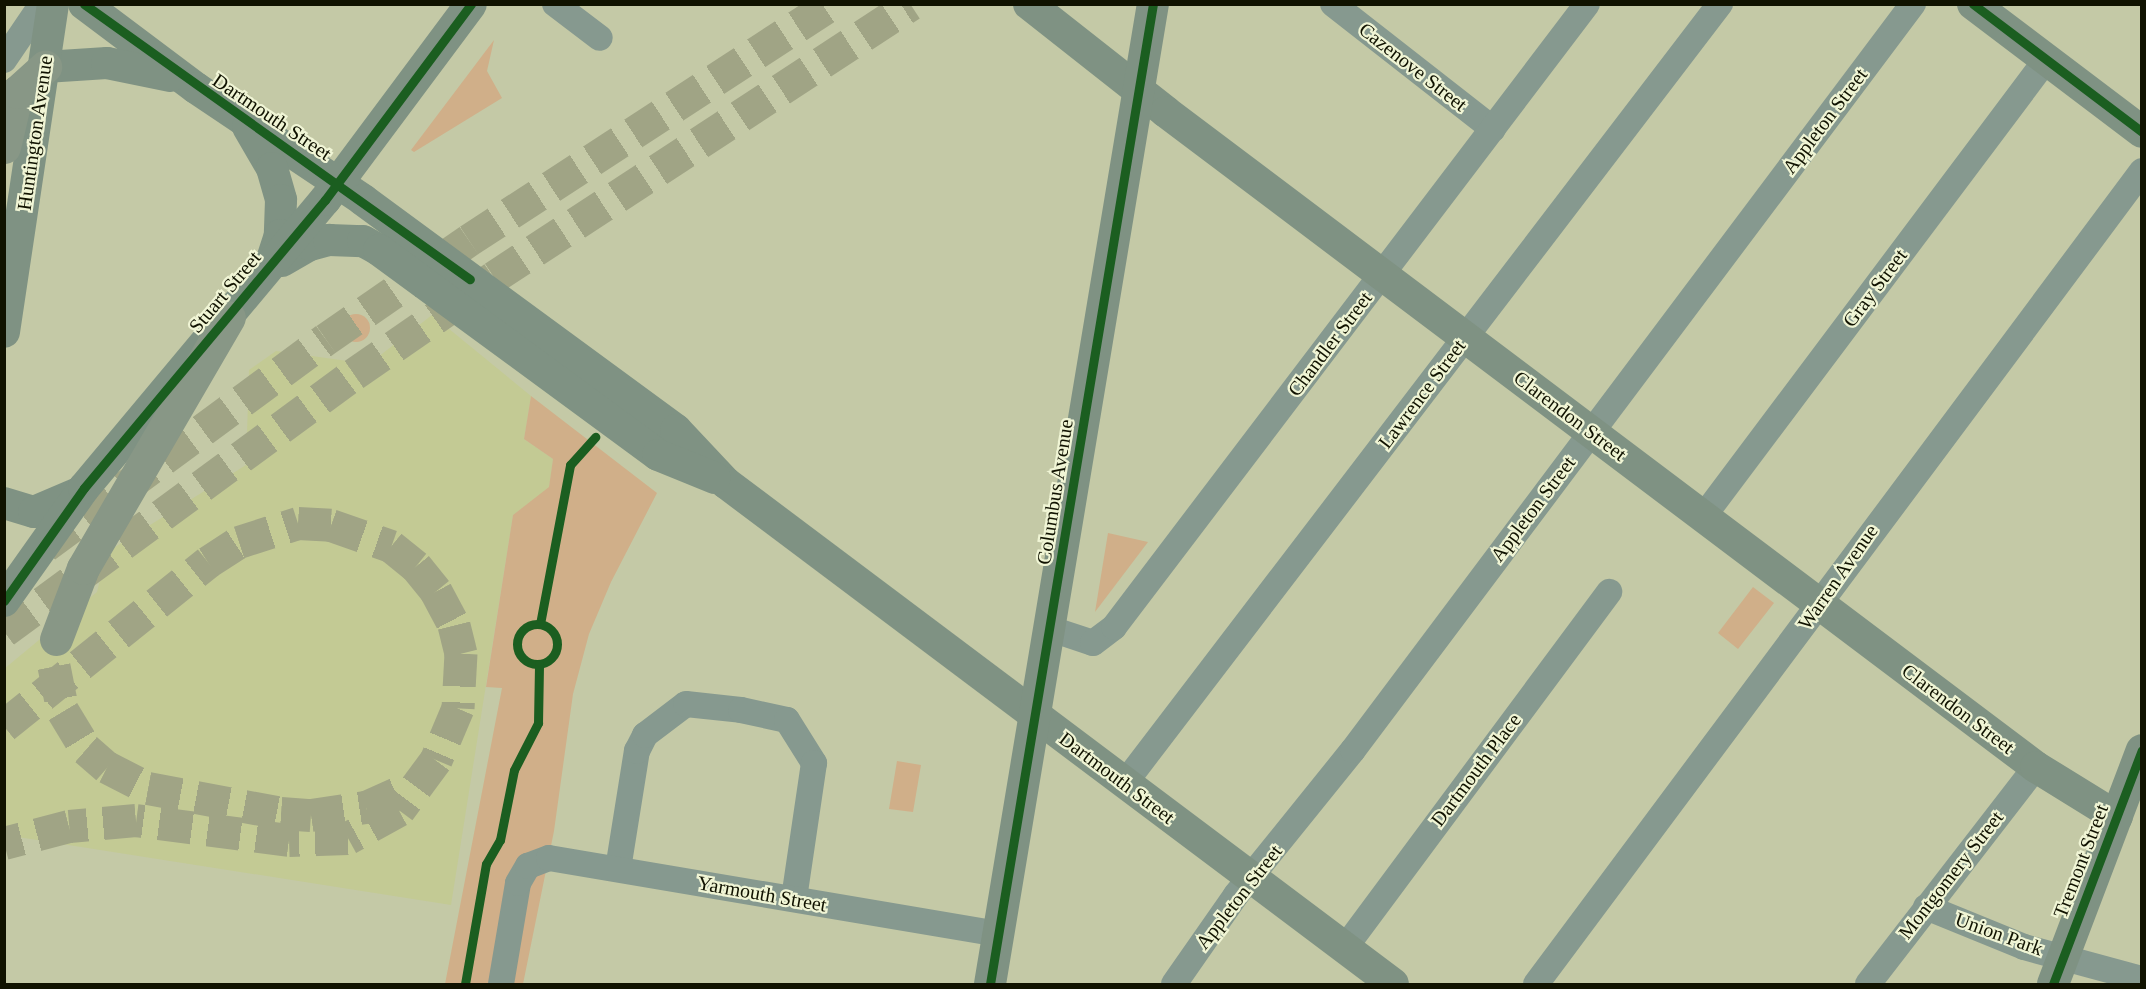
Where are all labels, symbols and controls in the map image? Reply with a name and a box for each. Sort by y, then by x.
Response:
street label: Cazenove Street [1354,17,1472,117]
street label: Huntington Avenue [12,54,58,212]
street label: Appleton Street [1777,63,1873,179]
street label: Dartmouth Street [208,68,336,166]
street label: Gray Street [1838,244,1912,332]
street label: Stuart Street [184,246,266,338]
street label: Chandler Street [1283,287,1377,401]
street label: Lawrence Street [1373,335,1471,453]
street label: Clarendon Street [1509,366,1631,466]
street label: Columbus Avenue [1032,417,1078,567]
street label: Appleton Street [1485,451,1581,567]
street label: Warren Avenue [1793,519,1883,635]
street label: Clarendon Street [1897,659,2019,759]
street label: Dartmouth Place [1426,709,1526,831]
street label: Dartmouth Street [1055,727,1179,829]
street label: Tremont Street [2048,801,2114,921]
street label: Montgomery Street [1893,806,2009,944]
street label: Appleton Street [1191,840,1287,954]
street label: Yarmouth Street [696,871,828,917]
street label: Union Park [1952,907,2046,961]

